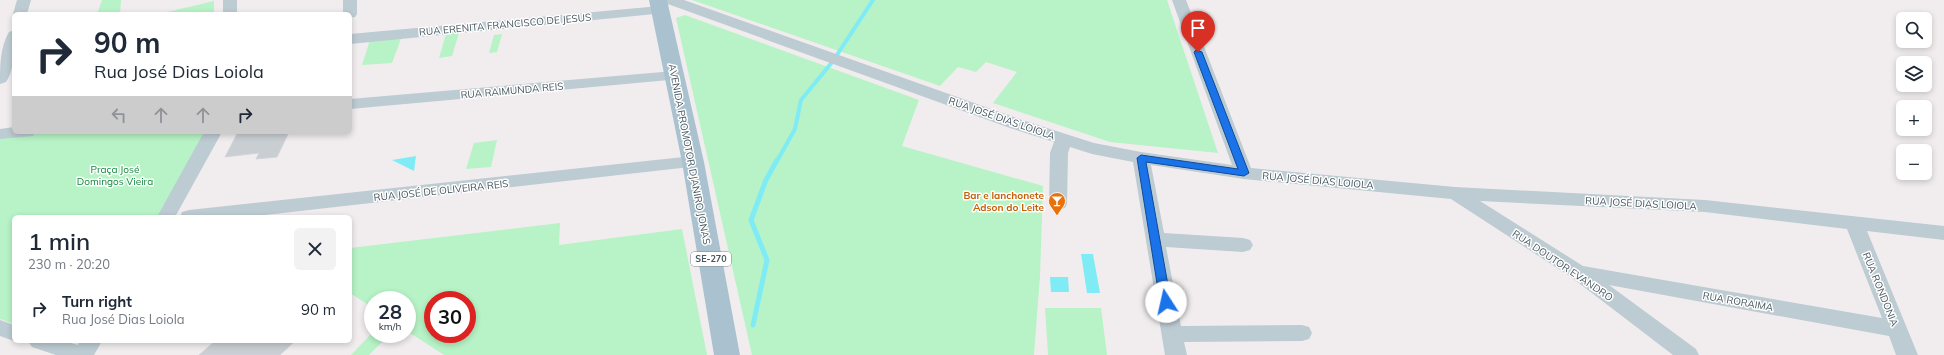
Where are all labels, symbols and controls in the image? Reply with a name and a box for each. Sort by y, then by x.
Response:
street label: RUA ERENITA FRANCISCO DE JESUS [418,10,592,39]
pin [1181,11,1215,52]
map controls [1896,12,1932,180]
button: search [1896,12,1932,48]
icon: arrive [1187,17,1209,39]
text: 90 m [94,25,160,60]
icon: right [28,28,80,80]
button: layers [1896,56,1932,92]
text: Rua José Dias Loiola [94,60,264,83]
street label: AVENIDA PROMOTOR DJANIRO JONAS [666,63,713,246]
street label: RUA RAIMUNDA REIS [460,80,564,101]
street label: RUA JOSÉ DIAS LOIOLA [947,94,1057,143]
button: + [1896,100,1932,136]
icon: left [108,104,130,126]
icon: ahead [150,104,172,126]
icon: ahead [192,104,214,126]
icon: right [234,104,256,126]
button: − [1896,144,1932,180]
park label: Praça José Domingos Vieira [77,163,153,188]
street label: RUA JOSÉ DIAS LOIOLA [1262,169,1375,192]
street label: RUA JOSÉ DE OLIVEIRA REIS [373,177,509,204]
place label: Bar e lanchonete Adson do Leite [963,189,1045,214]
bar icon: Bar e lanchonete Adson do Leite [1047,191,1067,216]
street label: RUA JOSÉ DIAS LOIOLA [1585,194,1698,213]
text: 1 min [28,226,90,256]
street label: RUA DOUTOR EVANDRO [1510,227,1616,304]
button: close [294,228,336,270]
street label: RUA RONDONIA [1860,250,1902,329]
road number: SE-270 [691,252,731,266]
text: 230 m · 20:20 [28,256,110,272]
position arrow [1145,281,1187,323]
street label: RUA RORAIMA [1702,289,1775,314]
speed limit sign: 30 [424,291,476,343]
text: Turn right [62,292,132,311]
icon: right [28,298,50,320]
text: 28 [378,299,402,324]
text: 90 m [301,300,336,319]
text: Rua José Dias Loiola [62,311,185,327]
text: km/h [379,320,401,333]

